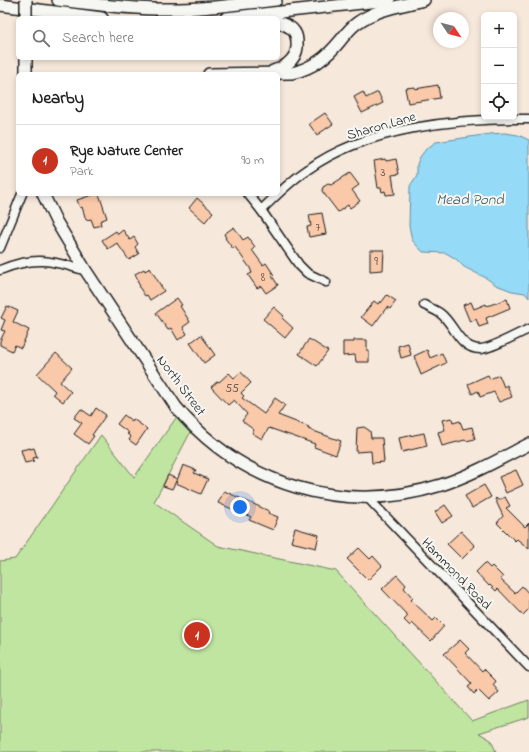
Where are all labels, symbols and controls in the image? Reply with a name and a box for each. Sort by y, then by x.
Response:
north arrow [433,12,469,48]
map controls [481,12,517,120]
button: + [481,12,517,48]
search box [16,16,280,60]
icon: search [30,27,52,49]
text: Search here [62,27,134,49]
button: − [481,48,517,84]
button: locate [481,84,517,120]
text: Nearby [32,86,84,111]
street label: Sharon Lane [344,106,419,146]
text: Rye Nature Center [70,140,183,162]
text: 1 [43,151,47,170]
text: 90 m [241,151,264,170]
text: Park [70,162,94,181]
house number: 3 [381,164,386,182]
water label: Mead Pond [436,189,504,211]
house number: 7 [316,219,321,237]
house number: 9 [374,253,378,271]
house number: 8 [261,269,266,287]
street label: North Street [151,351,211,421]
house number: 55 [225,380,239,398]
your location [230,497,250,517]
street label: Hammond Road [416,533,496,615]
pin: 1 [184,620,210,650]

